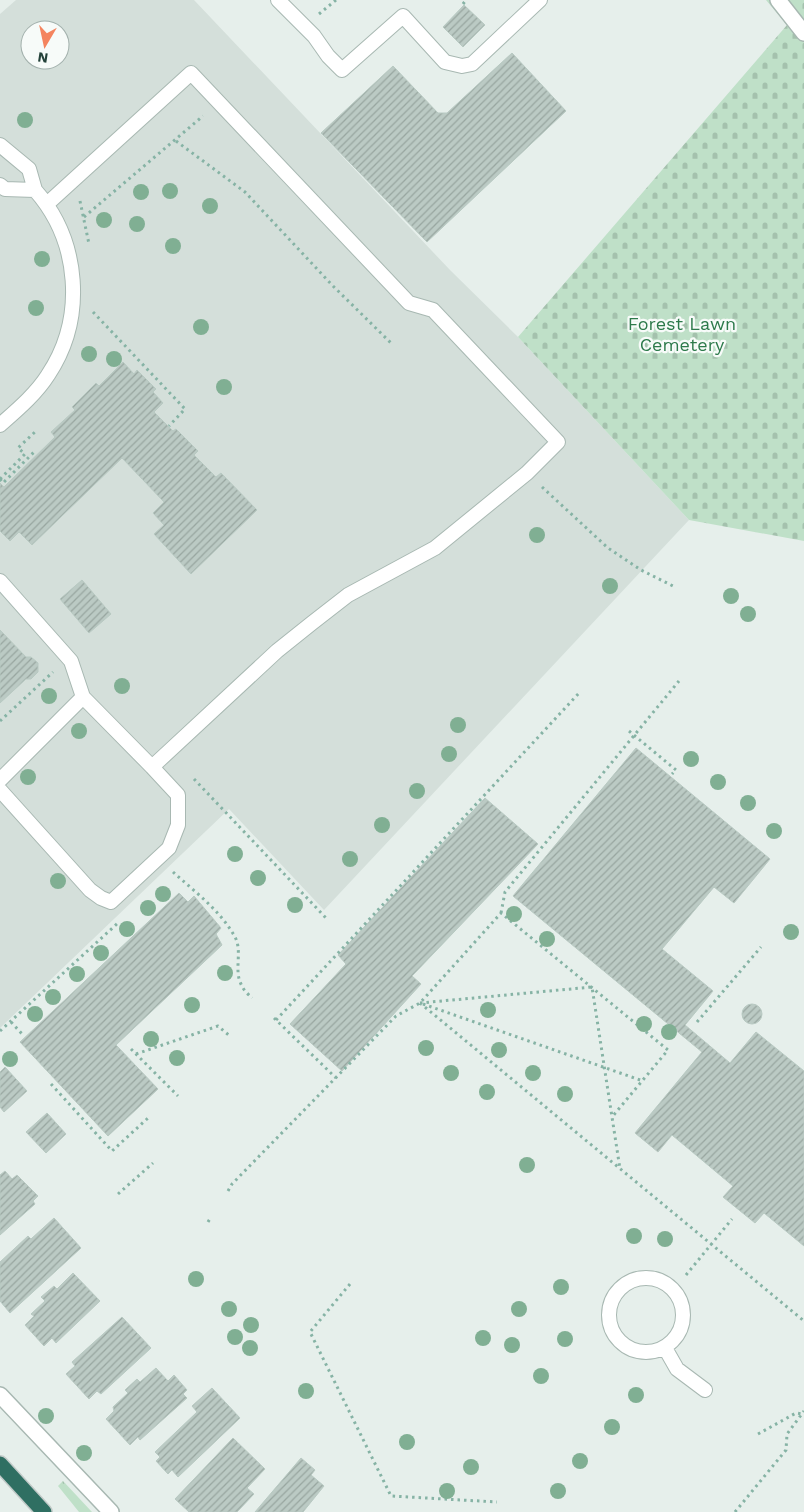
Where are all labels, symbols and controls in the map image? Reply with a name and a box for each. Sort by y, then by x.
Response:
north arrow [20,20,70,70]
text: N [37,49,49,67]
park label: Forest Lawn Cemetery [628,313,736,355]

